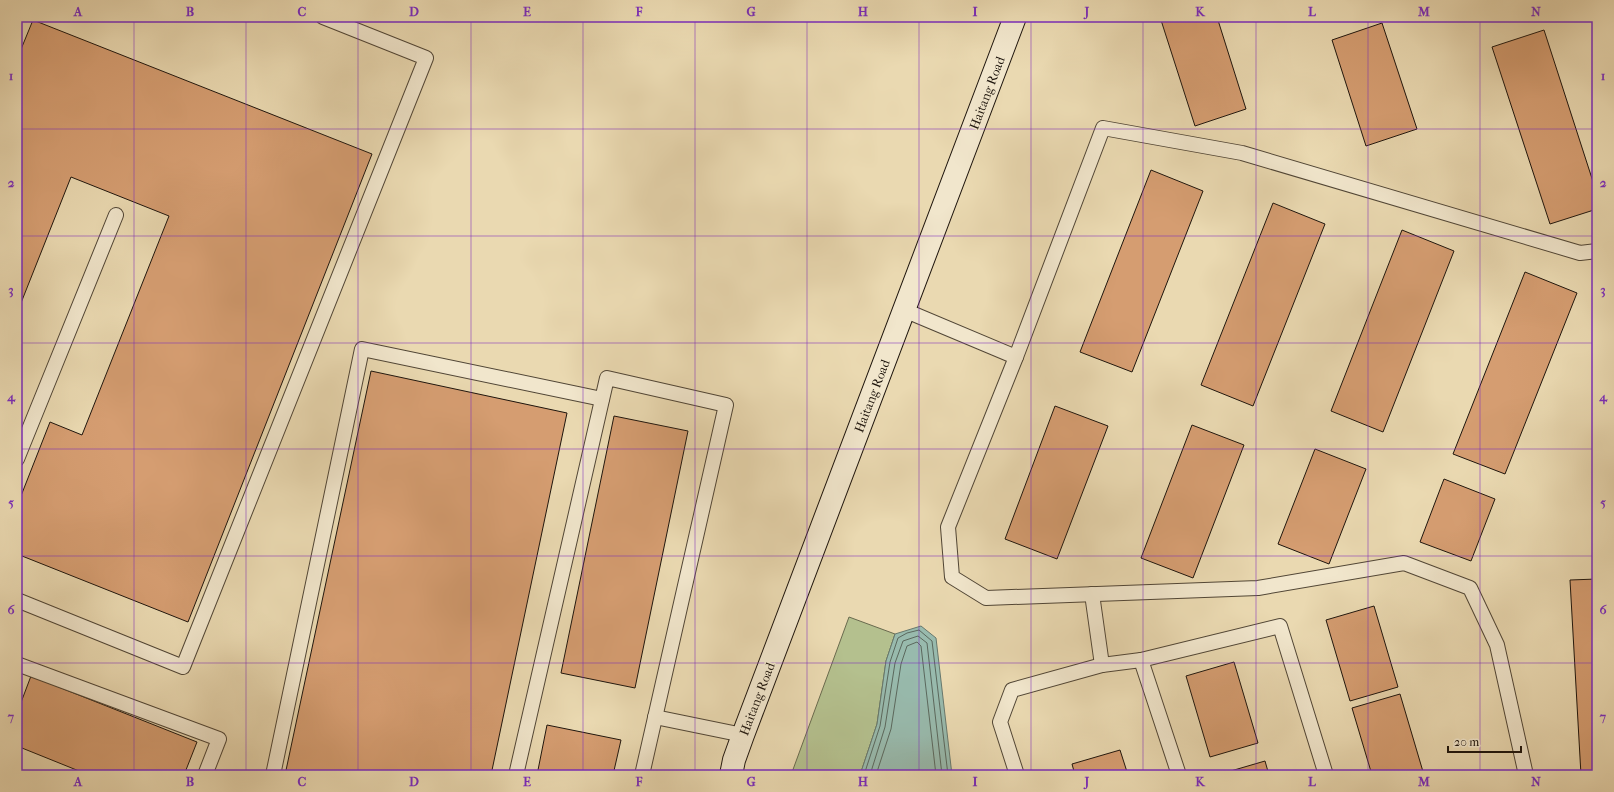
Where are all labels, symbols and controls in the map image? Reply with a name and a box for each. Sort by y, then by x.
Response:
text: A [73,4,83,19]
text: B [186,4,195,19]
text: C [298,4,307,19]
text: D [409,4,419,19]
text: E [523,4,531,19]
text: F [635,4,643,19]
text: G [746,4,756,19]
text: H [858,4,869,19]
text: I [972,4,978,19]
text: J [1083,4,1090,20]
text: K [1195,4,1206,19]
text: L [1308,4,1317,19]
text: M [1417,4,1430,19]
text: N [1531,4,1541,19]
street label: Haitang Road [966,54,1008,132]
text: 1 [9,68,14,83]
text: 1 [1601,68,1606,83]
text: 2 [8,175,15,190]
text: 2 [1600,175,1607,190]
text: 3 [8,282,14,298]
text: 3 [1600,282,1606,298]
street label: Haitang Road [851,357,893,435]
text: 4 [6,389,16,405]
text: 4 [1598,389,1608,405]
text: 5 [8,495,14,510]
text: 5 [1600,495,1606,510]
text: 6 [7,602,15,617]
text: 6 [1599,602,1607,617]
street label: Haitang Road [736,660,778,738]
text: 7 [7,709,15,724]
text: 7 [1599,709,1607,724]
scale bar [1448,728,1521,754]
text: 20 m [1454,735,1479,749]
text: A [73,774,83,789]
text: B [186,774,195,789]
text: C [298,774,307,789]
text: D [409,774,419,789]
text: E [523,774,531,789]
text: F [635,774,643,789]
text: G [746,774,756,789]
text: H [858,774,869,789]
text: I [972,774,978,789]
text: J [1083,774,1090,790]
text: K [1195,774,1206,789]
text: L [1308,774,1317,789]
text: M [1417,774,1430,789]
text: N [1531,774,1541,789]

